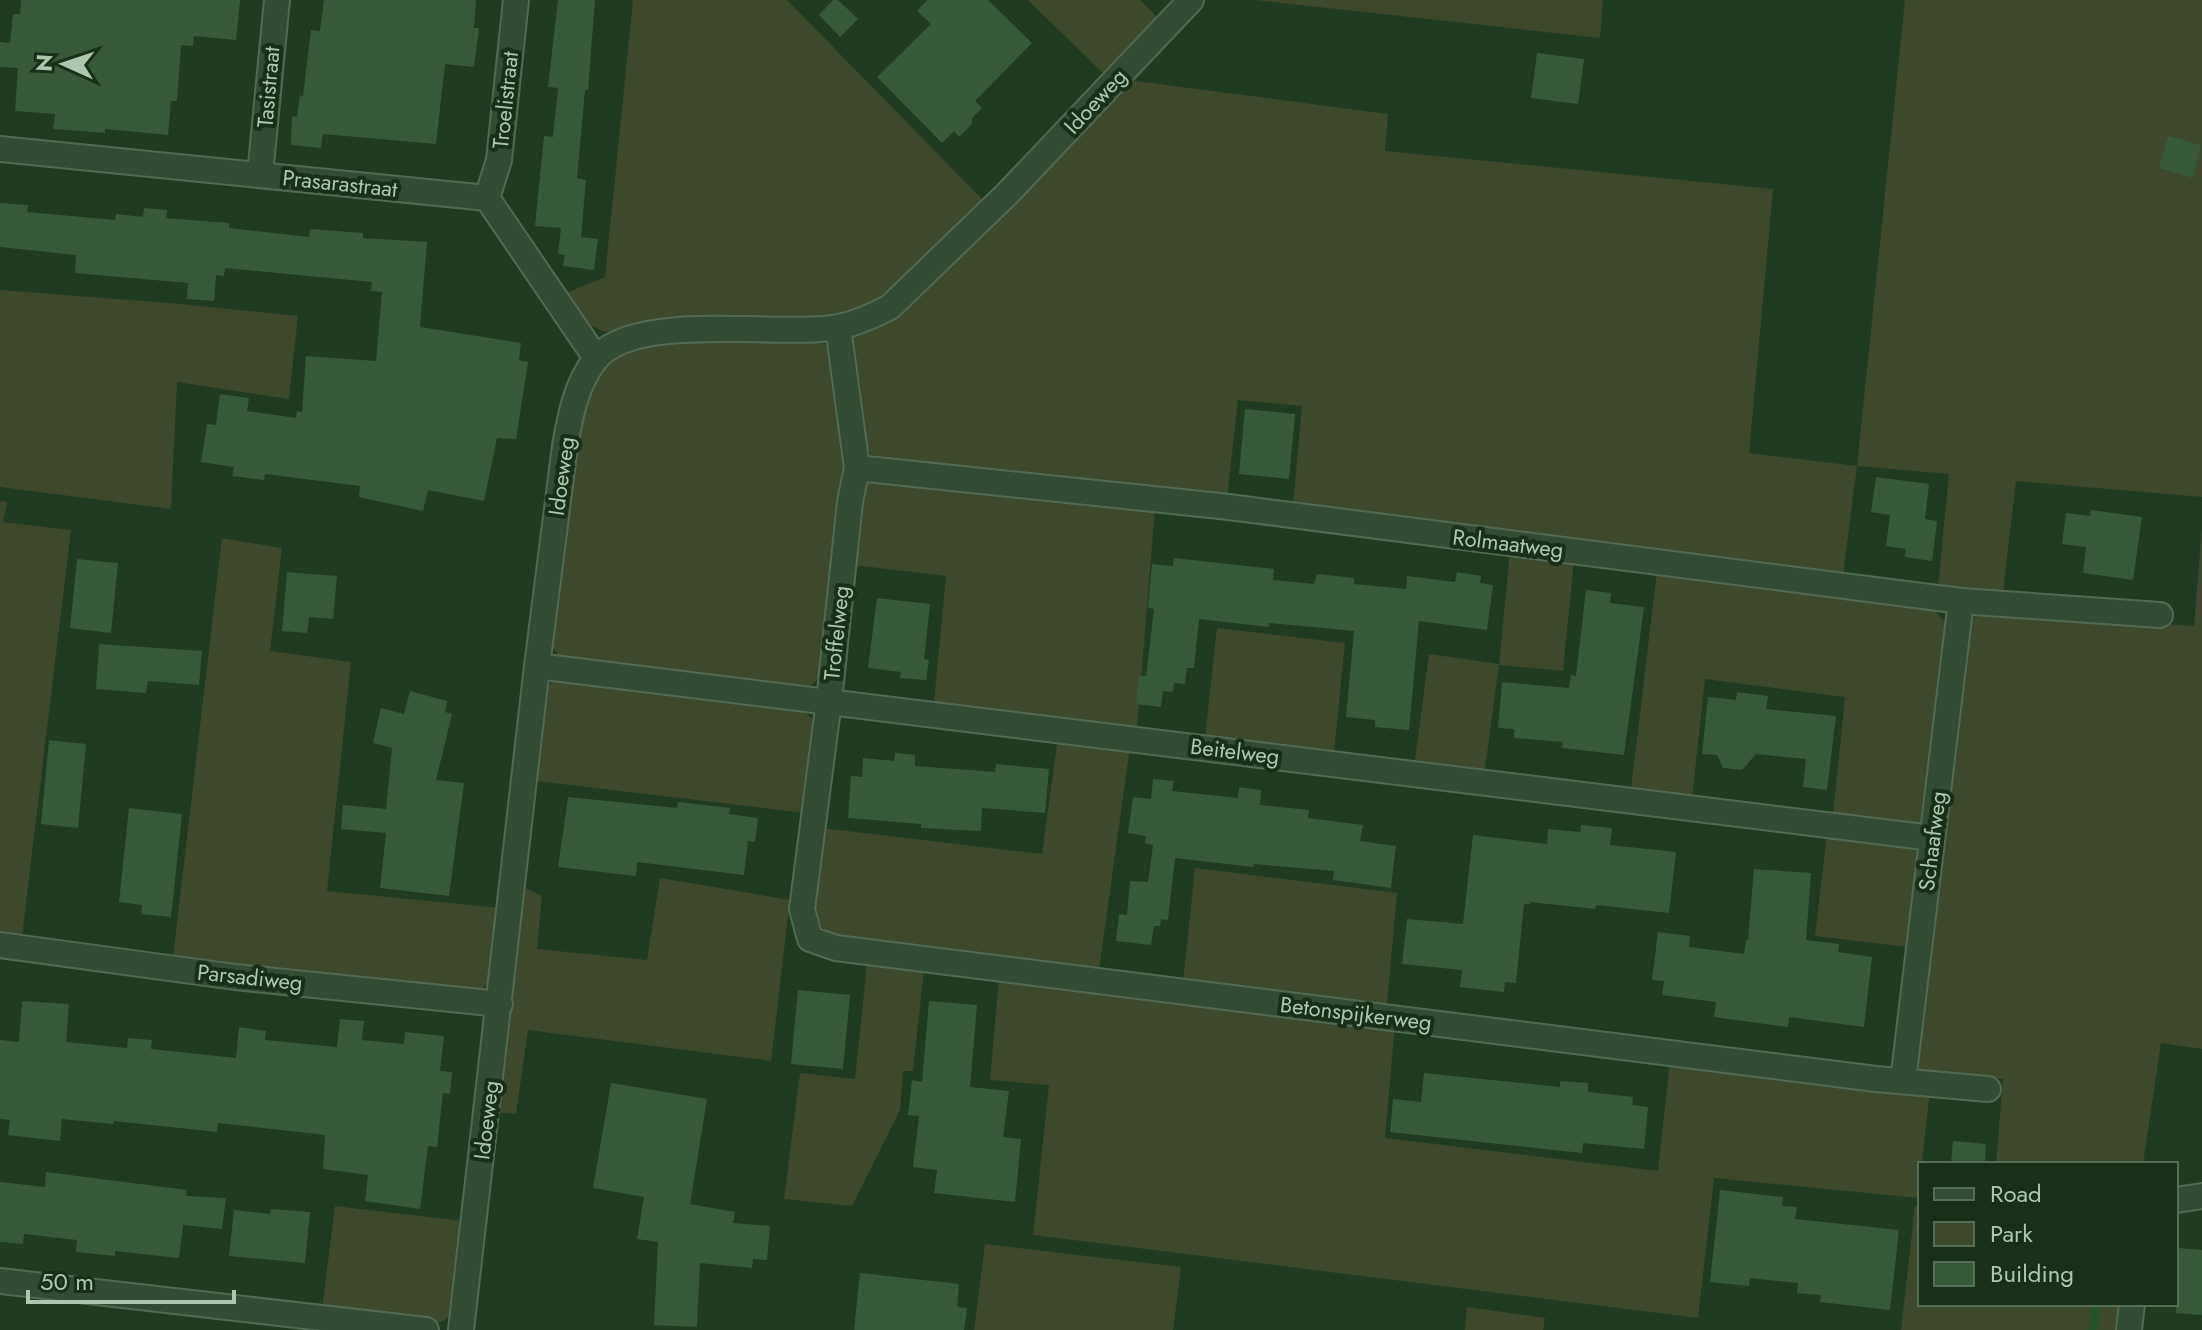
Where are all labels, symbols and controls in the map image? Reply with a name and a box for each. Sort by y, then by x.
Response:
north arrow [24,24,104,104]
street label: Tasistraat [249,44,288,129]
street label: Troelistraat [484,49,526,150]
text: N [28,53,60,73]
street label: Idoeweg [1056,61,1134,141]
street label: Prasarastraat [281,161,400,205]
street label: Idoeweg [540,434,582,518]
street label: Rolmaatweg [1451,520,1565,566]
street label: Troffelweg [815,584,857,682]
street label: Beitelweg [1189,730,1281,772]
street label: Schaafweg [1910,789,1954,893]
street label: Parsadiweg [196,956,304,998]
street label: Betonspijkerweg [1278,988,1434,1038]
street label: Idoeweg [465,1079,507,1161]
legend [1918,1162,2178,1306]
text: Road [1990,1176,2042,1211]
text: Park [1990,1216,2033,1251]
scale bar [28,1254,234,1304]
text: Building [1990,1256,2074,1291]
text: 50 m [40,1264,94,1299]

